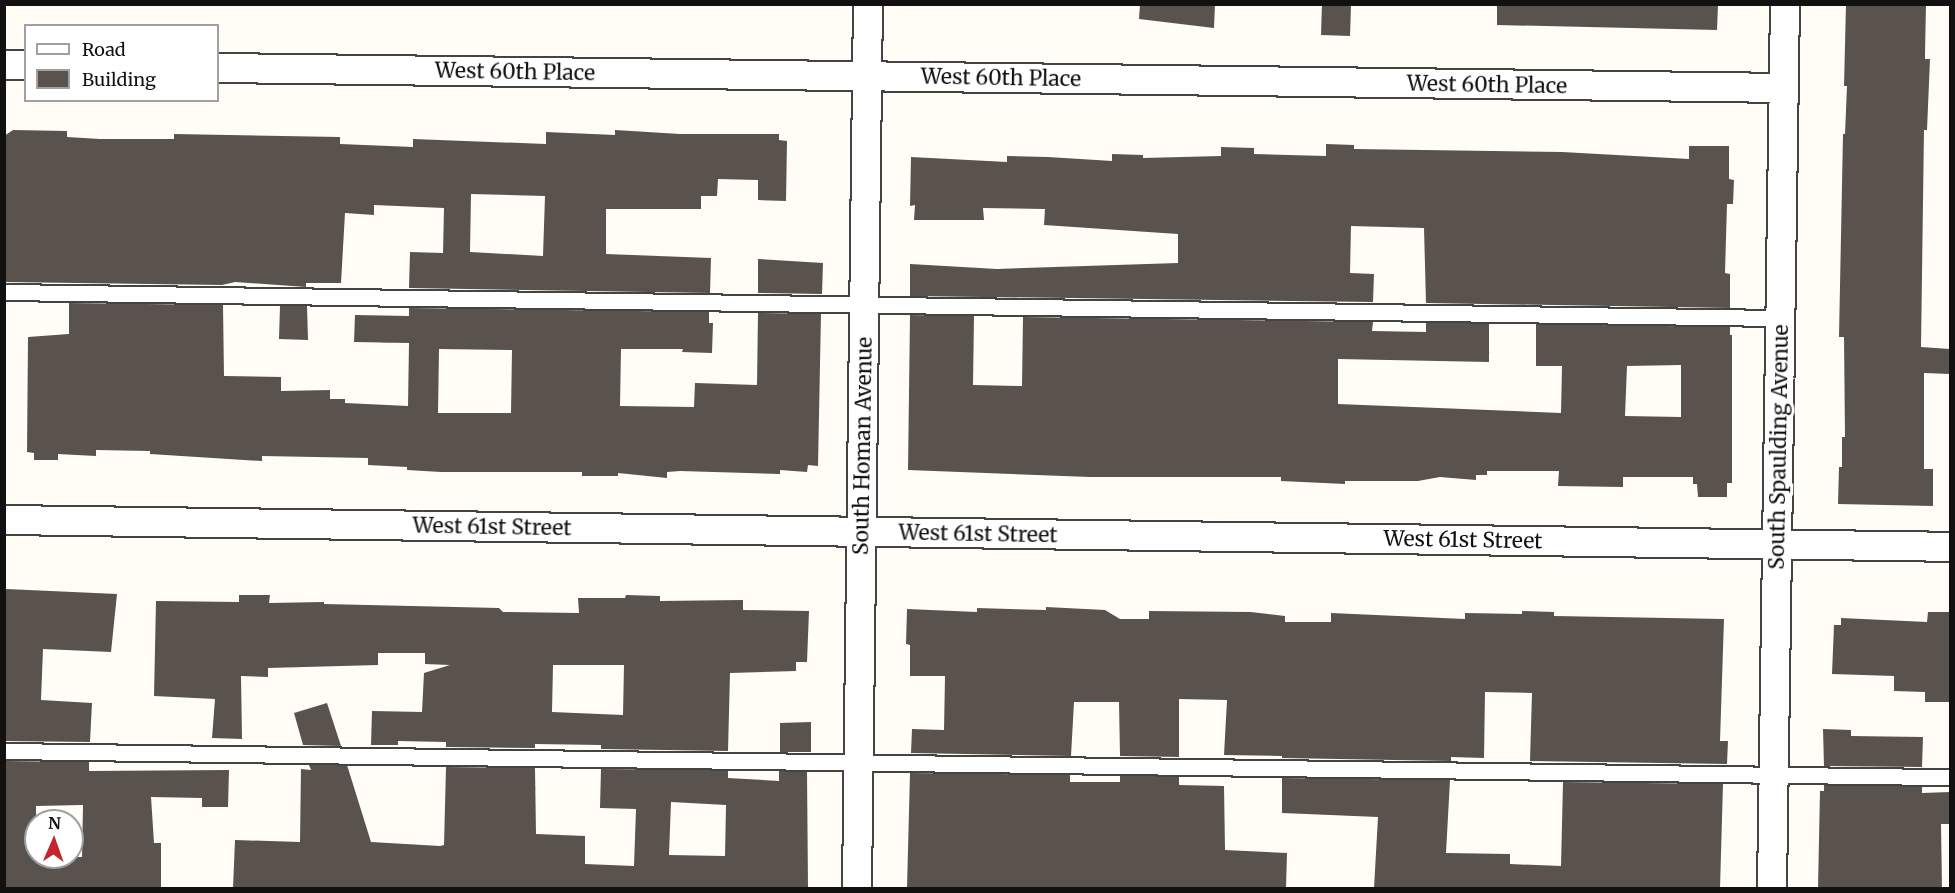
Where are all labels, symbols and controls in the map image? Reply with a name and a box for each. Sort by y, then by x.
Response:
legend [24,24,219,102]
text: Road [82,38,126,61]
street label: West 60th Place [435,58,595,86]
street label: West 60th Place [921,64,1081,92]
text: Building [82,68,156,91]
street label: West 60th Place [1407,71,1567,99]
street label: South Spaulding Avenue [1764,324,1794,570]
street label: South Homan Avenue [848,337,878,555]
street label: West 61st Street [412,513,572,541]
street label: West 61st Street [898,520,1058,548]
street label: West 61st Street [1383,526,1543,554]
north arrow [24,809,84,869]
text: N [48,813,61,833]

